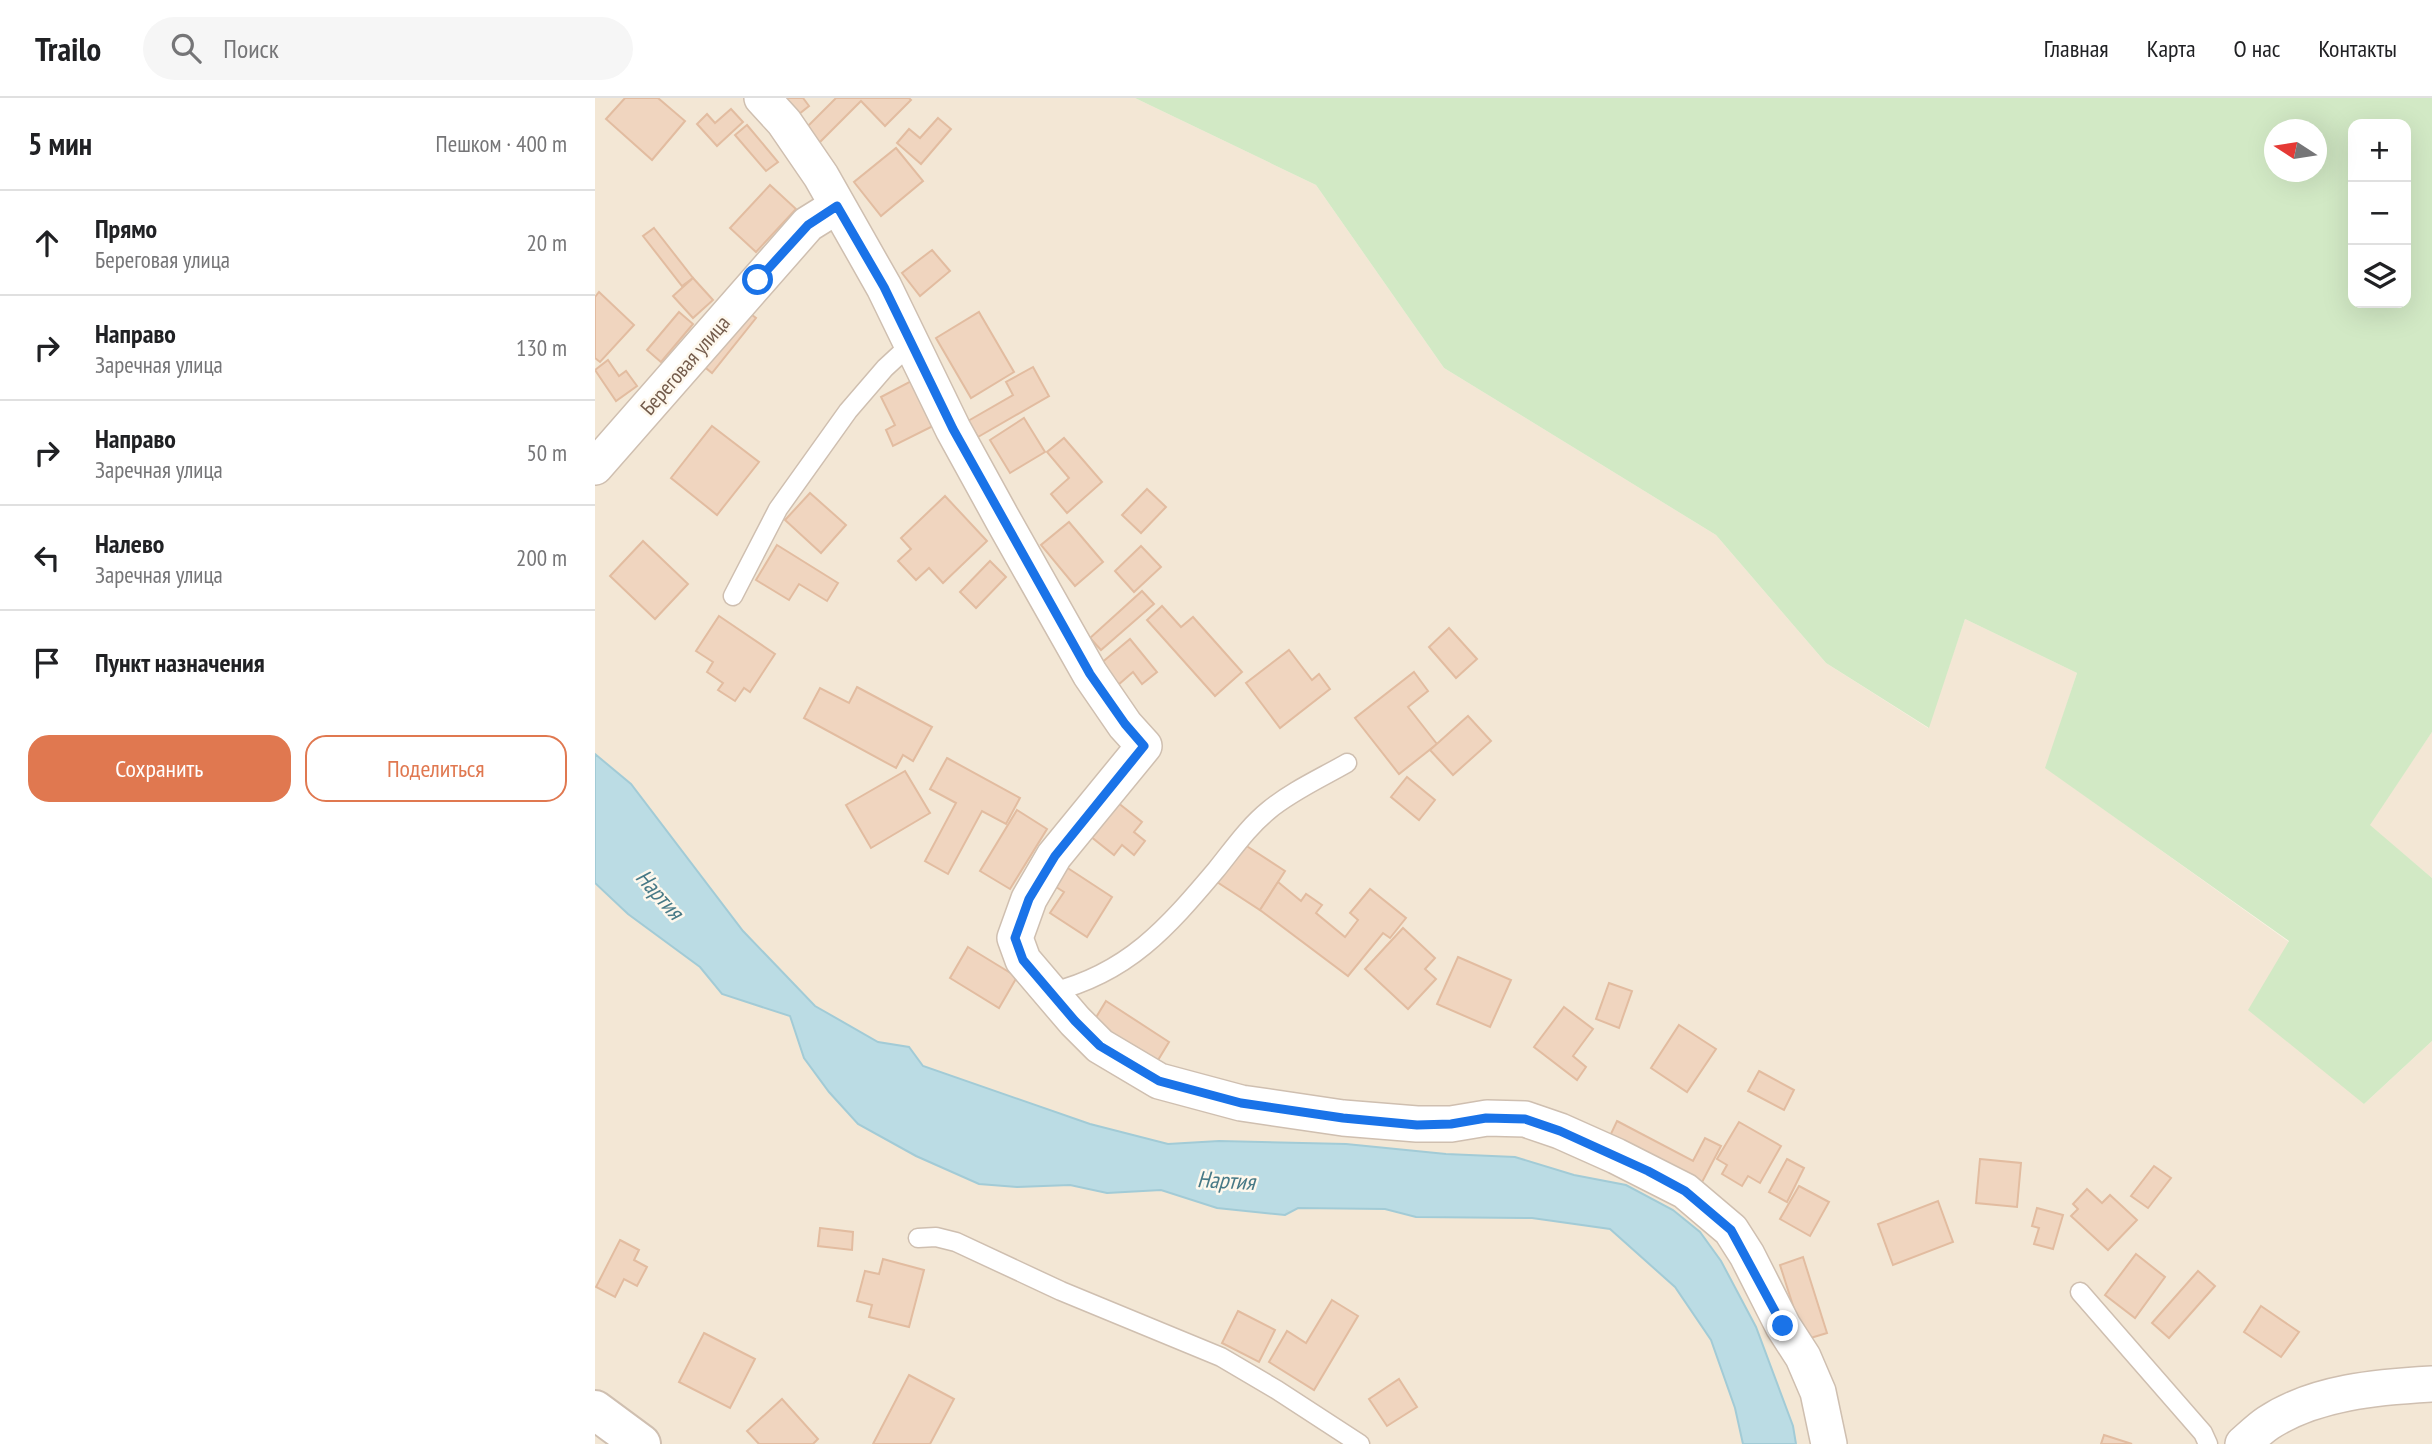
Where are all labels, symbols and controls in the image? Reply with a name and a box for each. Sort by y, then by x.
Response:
search box [143,17,633,80]
text: Trailo [35,27,101,70]
icon: search [167,29,205,67]
text: Поиск [223,32,279,65]
text: Главная [2044,33,2109,64]
text: Карта [2147,33,2196,64]
text: О нас [2234,33,2280,64]
text: Контакты [2318,33,2397,64]
north arrow [2264,119,2327,182]
map controls [2348,119,2411,308]
button: + [2348,119,2411,182]
text: 5 мин [28,124,92,163]
text: Пешком · 400 m [436,129,567,158]
button: − [2348,182,2411,245]
text: Прямо [95,212,157,245]
icon: ahead [28,224,66,262]
text: 20 m [526,228,567,257]
text: Береговая улица [95,245,230,274]
button: layers [2348,245,2411,308]
route start [742,264,773,295]
street label: Береговая улица [634,310,736,420]
text: Направо [95,317,176,350]
icon: right [28,329,66,367]
text: 130 m [516,333,567,362]
text: Заречная улица [95,350,223,379]
text: Направо [95,422,176,455]
icon: right [28,434,66,472]
text: 50 m [526,438,567,467]
text: Заречная улица [95,455,223,484]
text: Налево [95,527,164,560]
icon: left [28,539,66,577]
text: 200 m [516,543,567,572]
text: Заречная улица [95,560,223,589]
icon: arrive [28,644,66,682]
text: Пункт назначения [95,646,265,679]
button: Сохранить [28,735,291,802]
button: Поделиться [305,735,567,802]
water label: Нартия [630,863,691,927]
water label: Нартия [1196,1164,1258,1196]
route end [1767,1310,1798,1341]

